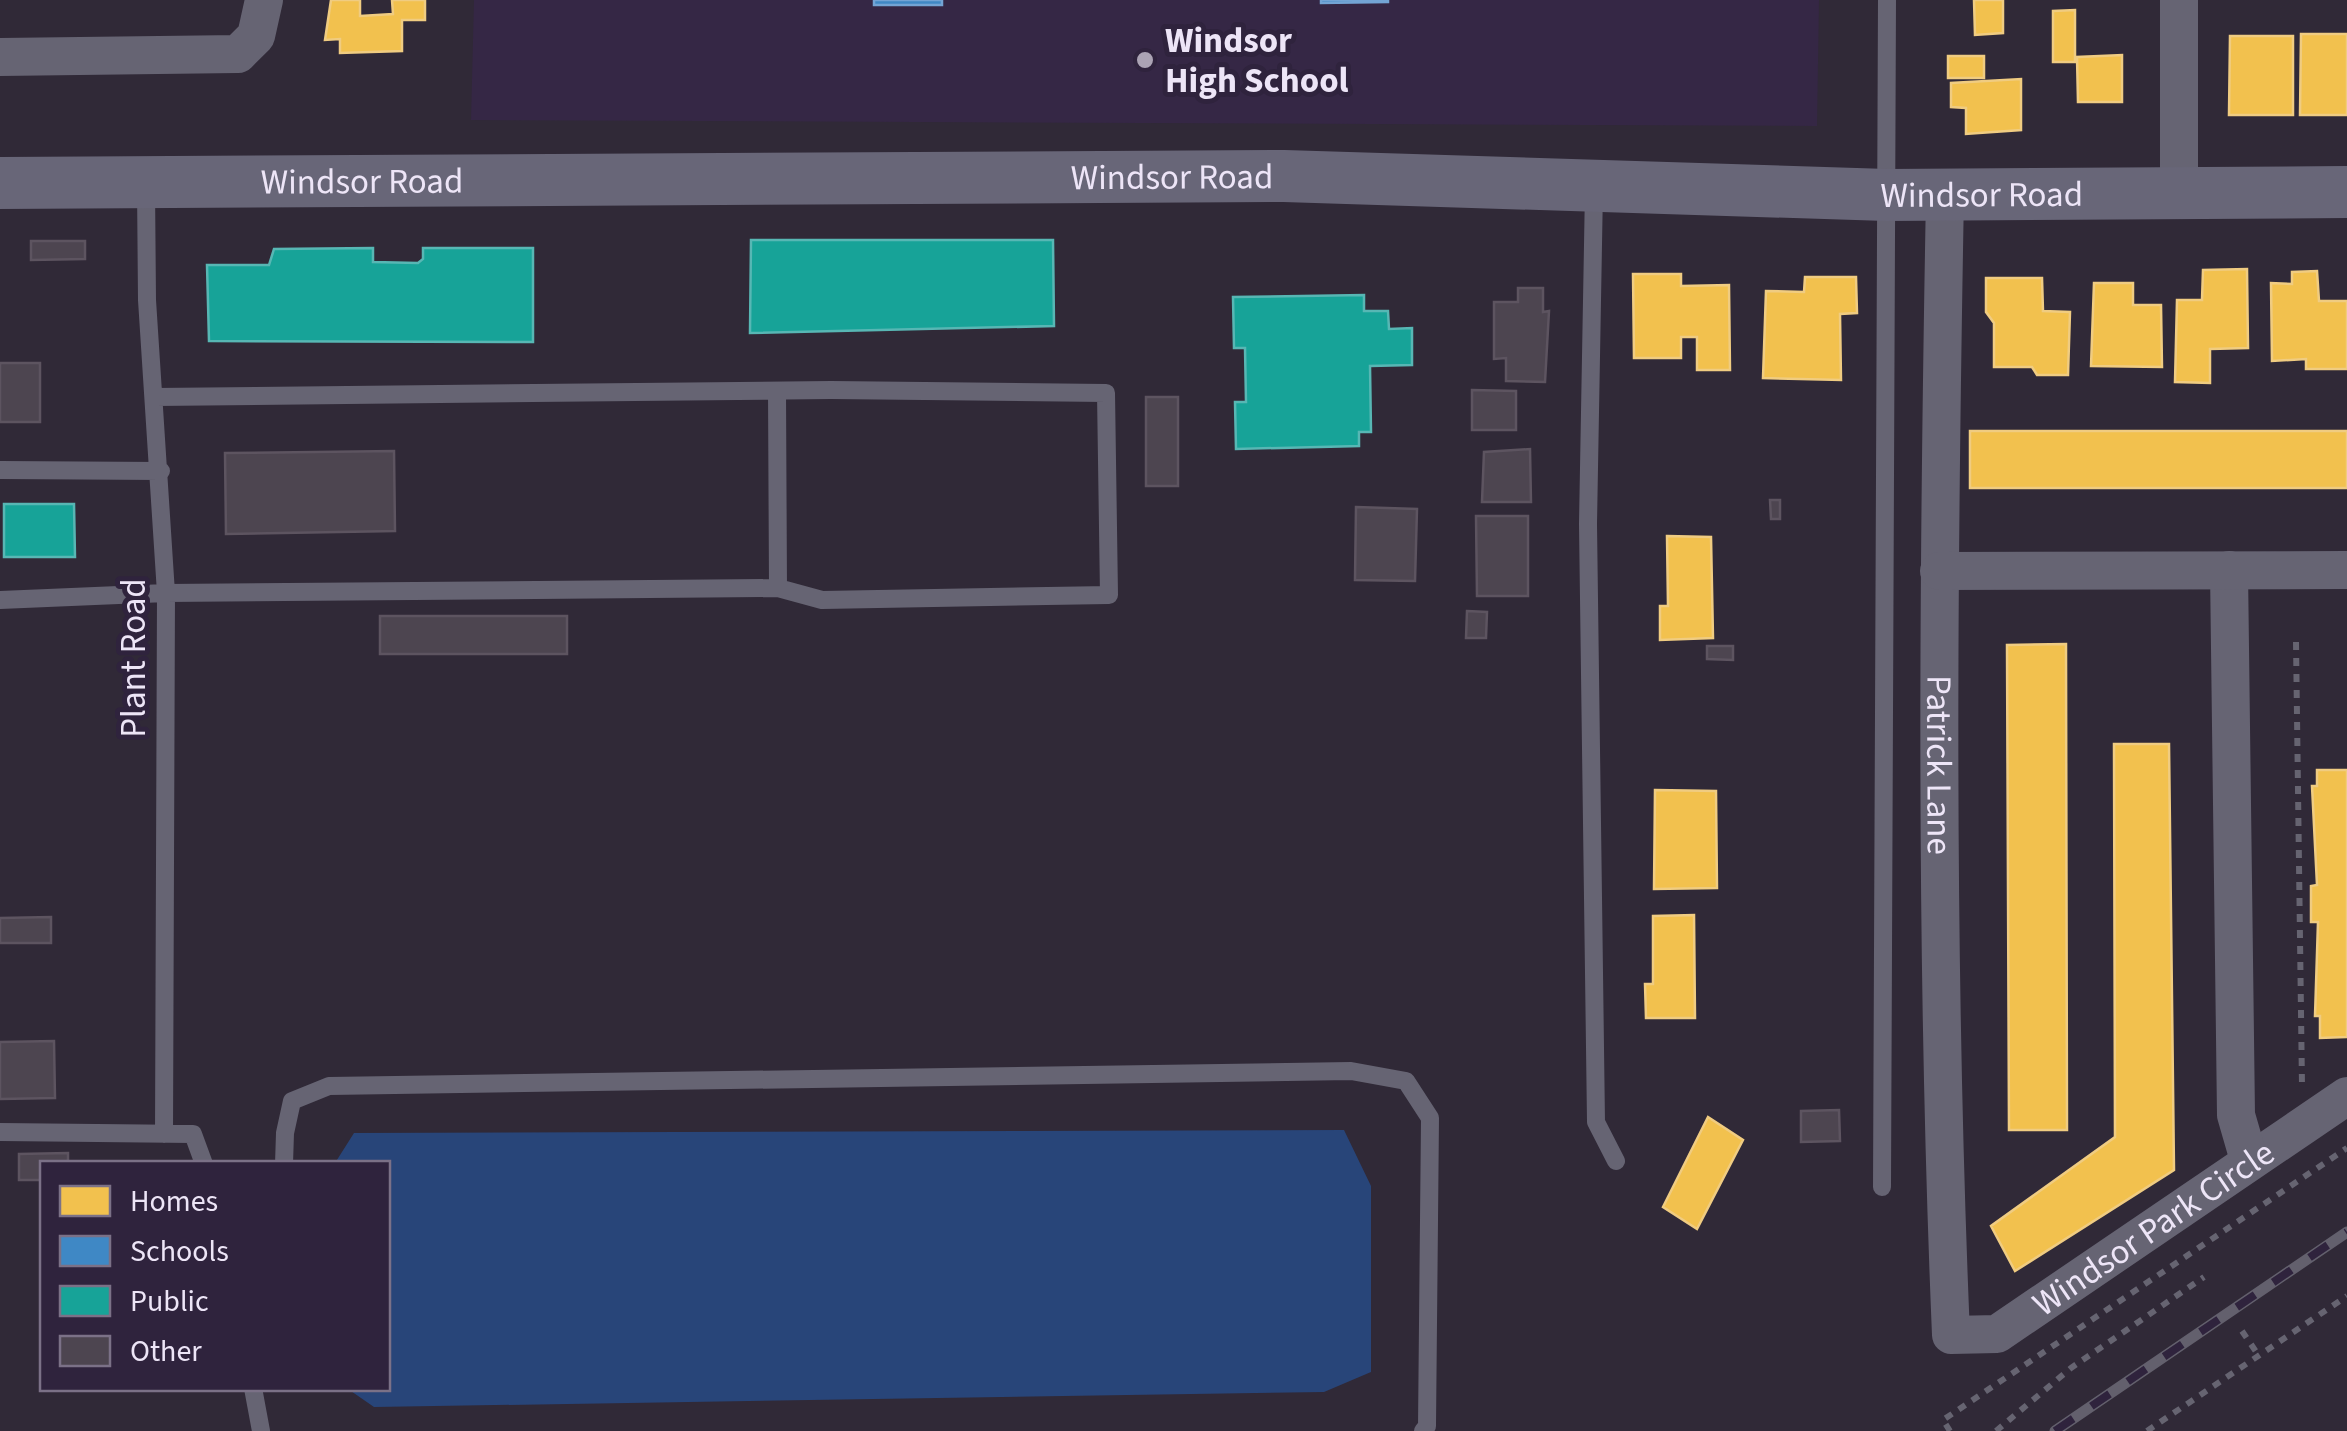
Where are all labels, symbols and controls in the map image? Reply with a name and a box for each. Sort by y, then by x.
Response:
place label: Windsor High School [1165,16,1349,106]
marker: Windsor High School [1134,49,1156,71]
street label: Windsor Road [1070,152,1273,203]
street label: Windsor Road [261,156,463,208]
street label: Windsor Road [1880,170,2083,221]
street label: Plant Road [109,578,159,738]
street label: Patrick Lane [1913,675,1964,855]
street label: Windsor Park Circle [2023,1128,2285,1329]
legend [40,1161,390,1391]
text: Homes [130,1180,218,1223]
text: Schools [130,1230,229,1273]
text: Public [130,1280,209,1323]
text: Other [130,1330,202,1373]

